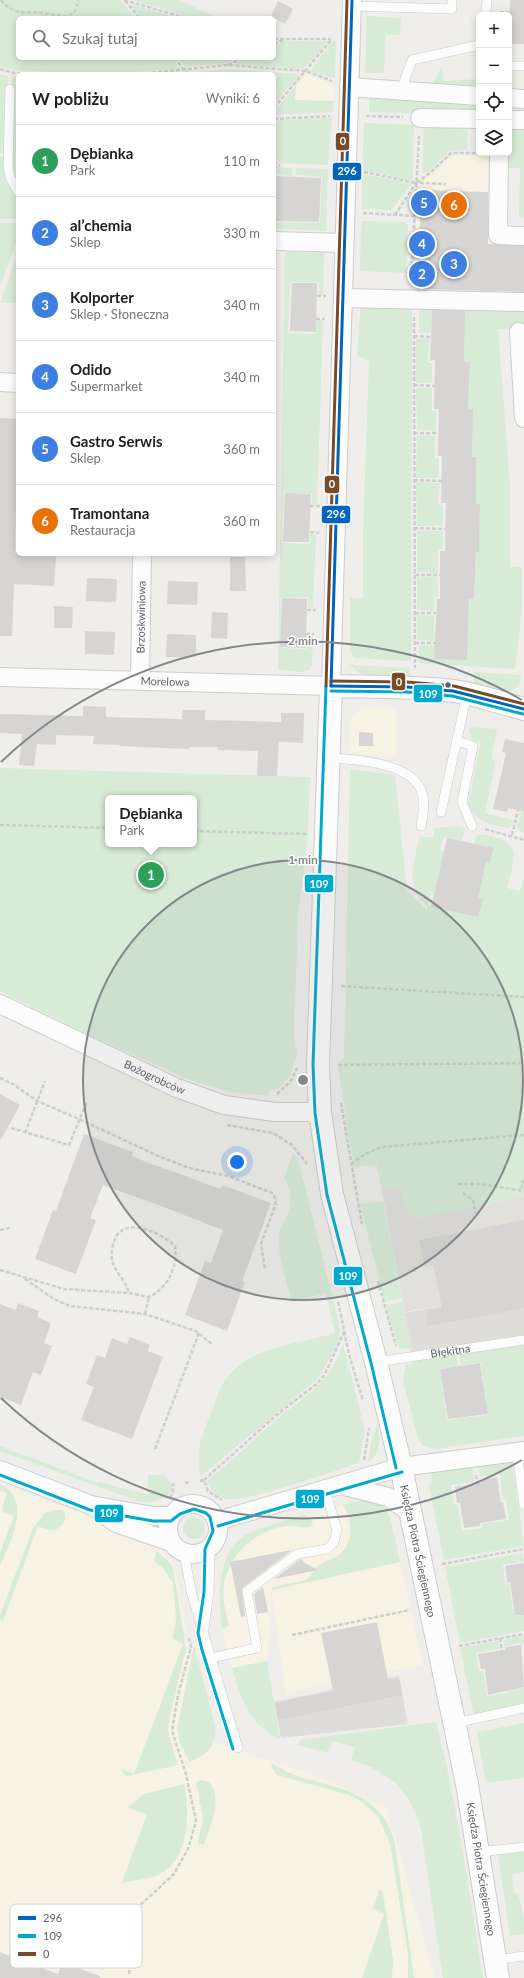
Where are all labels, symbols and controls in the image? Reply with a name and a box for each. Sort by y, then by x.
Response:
map controls [476,12,512,156]
button: + [476,12,512,48]
search box [16,16,276,60]
icon: search [30,27,52,49]
text: Szukaj tutaj [62,29,138,47]
button: − [476,48,512,84]
button: locate [476,84,512,120]
text: W pobliżu [32,88,109,109]
text: Wyniki: 6 [206,90,260,106]
button: layers [476,120,512,156]
line badge: 0 [335,132,350,151]
text: 0 [340,134,347,147]
text: Dębianka [70,144,133,162]
text: 1 [41,153,49,169]
text: 110 m [223,153,260,169]
text: Park [70,162,95,178]
line badge: 296 [332,162,362,181]
text: 296 [337,164,357,177]
pin: 5 [411,188,437,218]
pin: 6 [441,190,467,220]
text: al’chemia [70,216,132,234]
text: 2 [41,225,49,241]
text: 330 m [223,225,260,241]
pin: 4 [409,229,435,259]
text: Sklep [70,234,101,250]
pin: 3 [441,249,467,279]
pin: 2 [409,259,435,289]
text: Kolporter [70,288,134,306]
text: 3 [41,297,49,313]
text: 340 m [223,297,260,313]
text: Sklep · Słoneczna [70,306,169,322]
text: Odido [70,360,111,378]
text: 4 [41,369,49,385]
text: 340 m [223,369,260,385]
text: Supermarket [70,378,143,394]
text: Gastro Serwis [70,432,163,450]
text: 5 [41,441,49,457]
text: 360 m [223,441,260,457]
text: Sklep [70,450,101,466]
line badge: 0 [324,475,340,494]
text: 0 [329,477,336,490]
text: Tramontana [70,504,149,522]
line badge: 296 [321,505,351,524]
text: 296 [326,507,346,520]
text: 6 [41,513,49,529]
text: 360 m [223,513,260,529]
text: Restauracja [70,522,135,538]
street label: Brzoskwiniowa [133,581,148,653]
text: 2 min [288,633,318,648]
line badge: 0 [391,672,406,691]
street label: Morelowa [140,674,189,688]
text: 0 [396,675,403,688]
unlabelled marker [443,680,453,690]
line badge: 109 [413,684,443,703]
text: 109 [418,687,438,700]
popup [105,795,197,847]
text: Dębianka [119,804,183,822]
text: Park [119,822,145,838]
text: 1 min [288,852,318,867]
pin: 1 [138,860,164,890]
line badge: 109 [304,874,334,893]
text: 109 [309,877,329,890]
street label: Bożogrobców [122,1057,187,1097]
centre of rings [296,1073,310,1087]
your location [227,1152,247,1172]
line badge: 109 [333,1266,363,1286]
text: 109 [338,1269,358,1282]
street label: Błękitna [429,1341,471,1360]
street label: Księdza Piotra Ściegiennego [398,1483,439,1618]
line badge: 109 [295,1489,325,1509]
text: 109 [300,1492,320,1505]
line badge: 109 [94,1504,124,1523]
text: 109 [99,1506,119,1519]
street label: Księdza Piotra Ściegiennego [465,1801,498,1937]
legend [10,1904,142,1968]
text: 296 [43,1911,62,1924]
text: 109 [43,1929,62,1942]
text: 0 [43,1947,50,1960]

